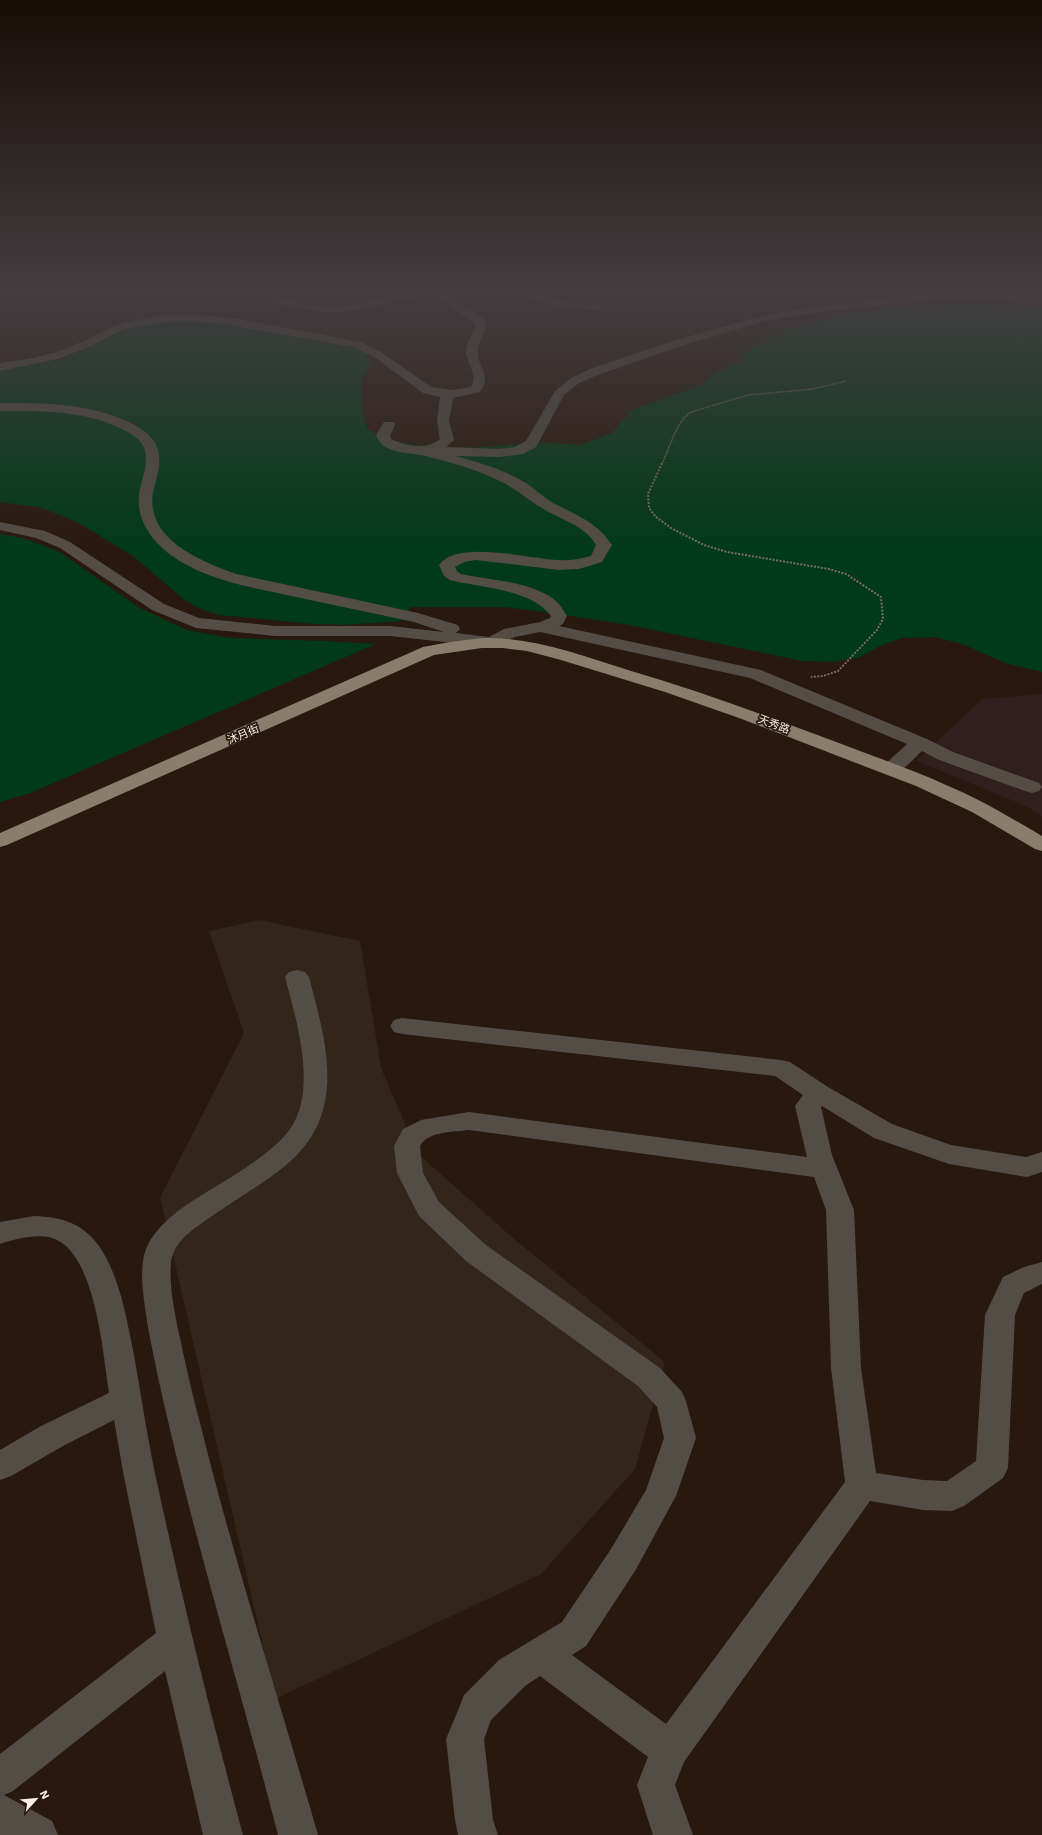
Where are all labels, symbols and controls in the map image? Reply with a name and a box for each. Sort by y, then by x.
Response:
street label: 天秀路 [756,712,792,736]
street label: 沐月街 [225,722,261,747]
north arrow [16,1779,56,1819]
text: N [37,1788,52,1801]

